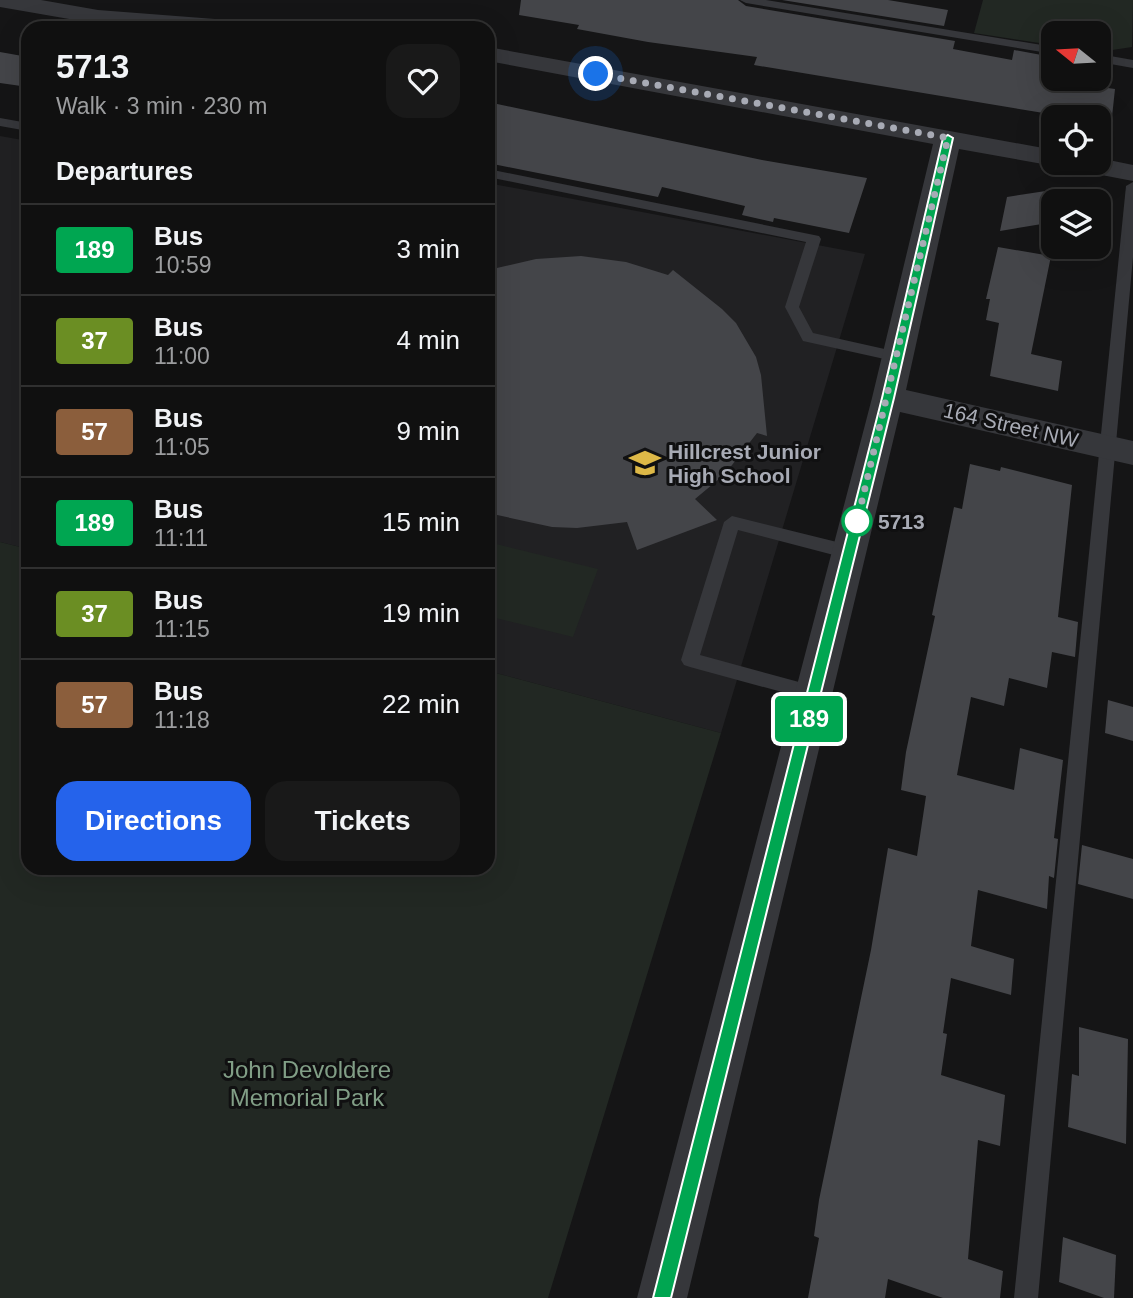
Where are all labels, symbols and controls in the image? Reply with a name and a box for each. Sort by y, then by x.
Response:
north arrow [1041,21,1111,91]
map controls [1041,21,1111,259]
button: heart [386,44,460,118]
text: 5713 [56,48,129,85]
your location [578,56,613,91]
text: Walk · 3 min · 230 m [56,93,267,119]
button: locate [1041,105,1111,175]
text: Departures [56,156,193,186]
button: layers [1041,189,1111,259]
text: Bus [154,221,203,251]
text: 3 min [396,234,460,264]
text: 189 [74,236,115,263]
text: 10:59 [154,252,212,278]
text: Bus [154,312,203,342]
text: 4 min [396,325,460,355]
text: 37 [81,327,108,354]
text: 11:00 [154,343,210,369]
street label: 164 Street NW [941,398,1081,452]
text: Bus [154,403,203,433]
text: 9 min [396,416,460,446]
text: 57 [81,418,108,445]
text: 11:05 [154,434,210,460]
place label: Hillcrest Junior High School [668,440,821,487]
school or university icon: Hillcrest Junior High School [628,446,662,480]
text: Bus [154,494,203,524]
marker: 5713 [842,506,872,536]
text: 15 min [382,507,460,537]
text: 189 [74,509,115,536]
place label: 5713 [878,510,925,533]
text: 11:11 [154,525,208,551]
text: Bus [154,585,203,615]
text: 19 min [382,598,460,628]
text: 37 [81,600,108,627]
text: 11:15 [154,616,210,642]
text: Bus [154,676,203,706]
text: 22 min [382,689,460,719]
text: 57 [81,691,108,718]
line badge: 189 [769,696,849,742]
text: 189 [789,705,829,732]
text: 11:18 [154,707,210,733]
button: Directions [56,781,251,861]
button: Tickets [265,781,460,861]
park label: John Devoldere Memorial Park [223,1056,391,1111]

